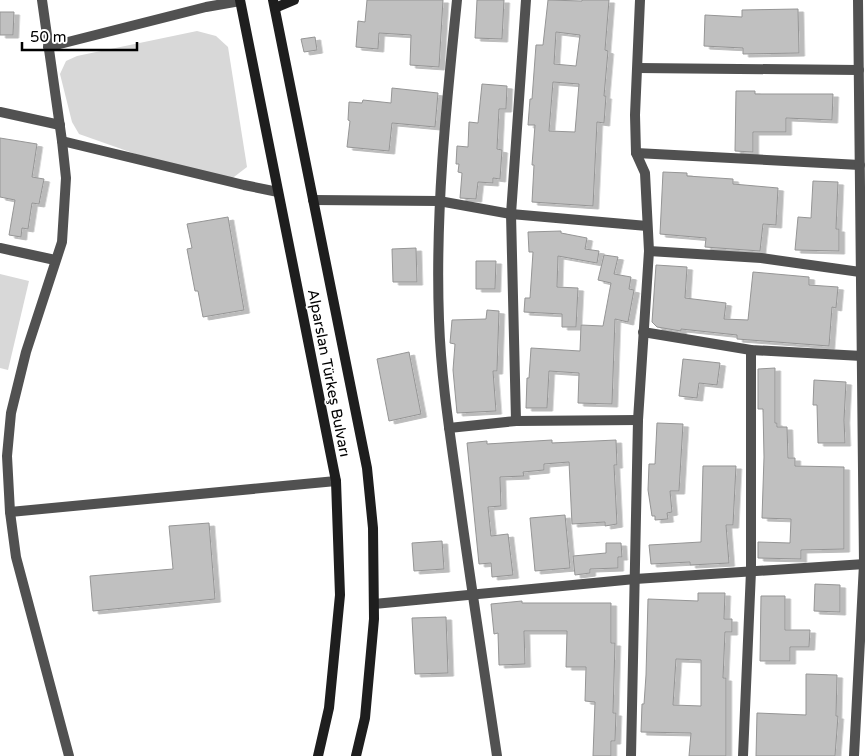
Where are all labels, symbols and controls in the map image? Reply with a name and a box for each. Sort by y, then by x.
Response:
scale bar [22,20,138,52]
text: 50 m [30,28,67,46]
street label: Alparslan Türkeş Bulvarı [304,288,354,458]

